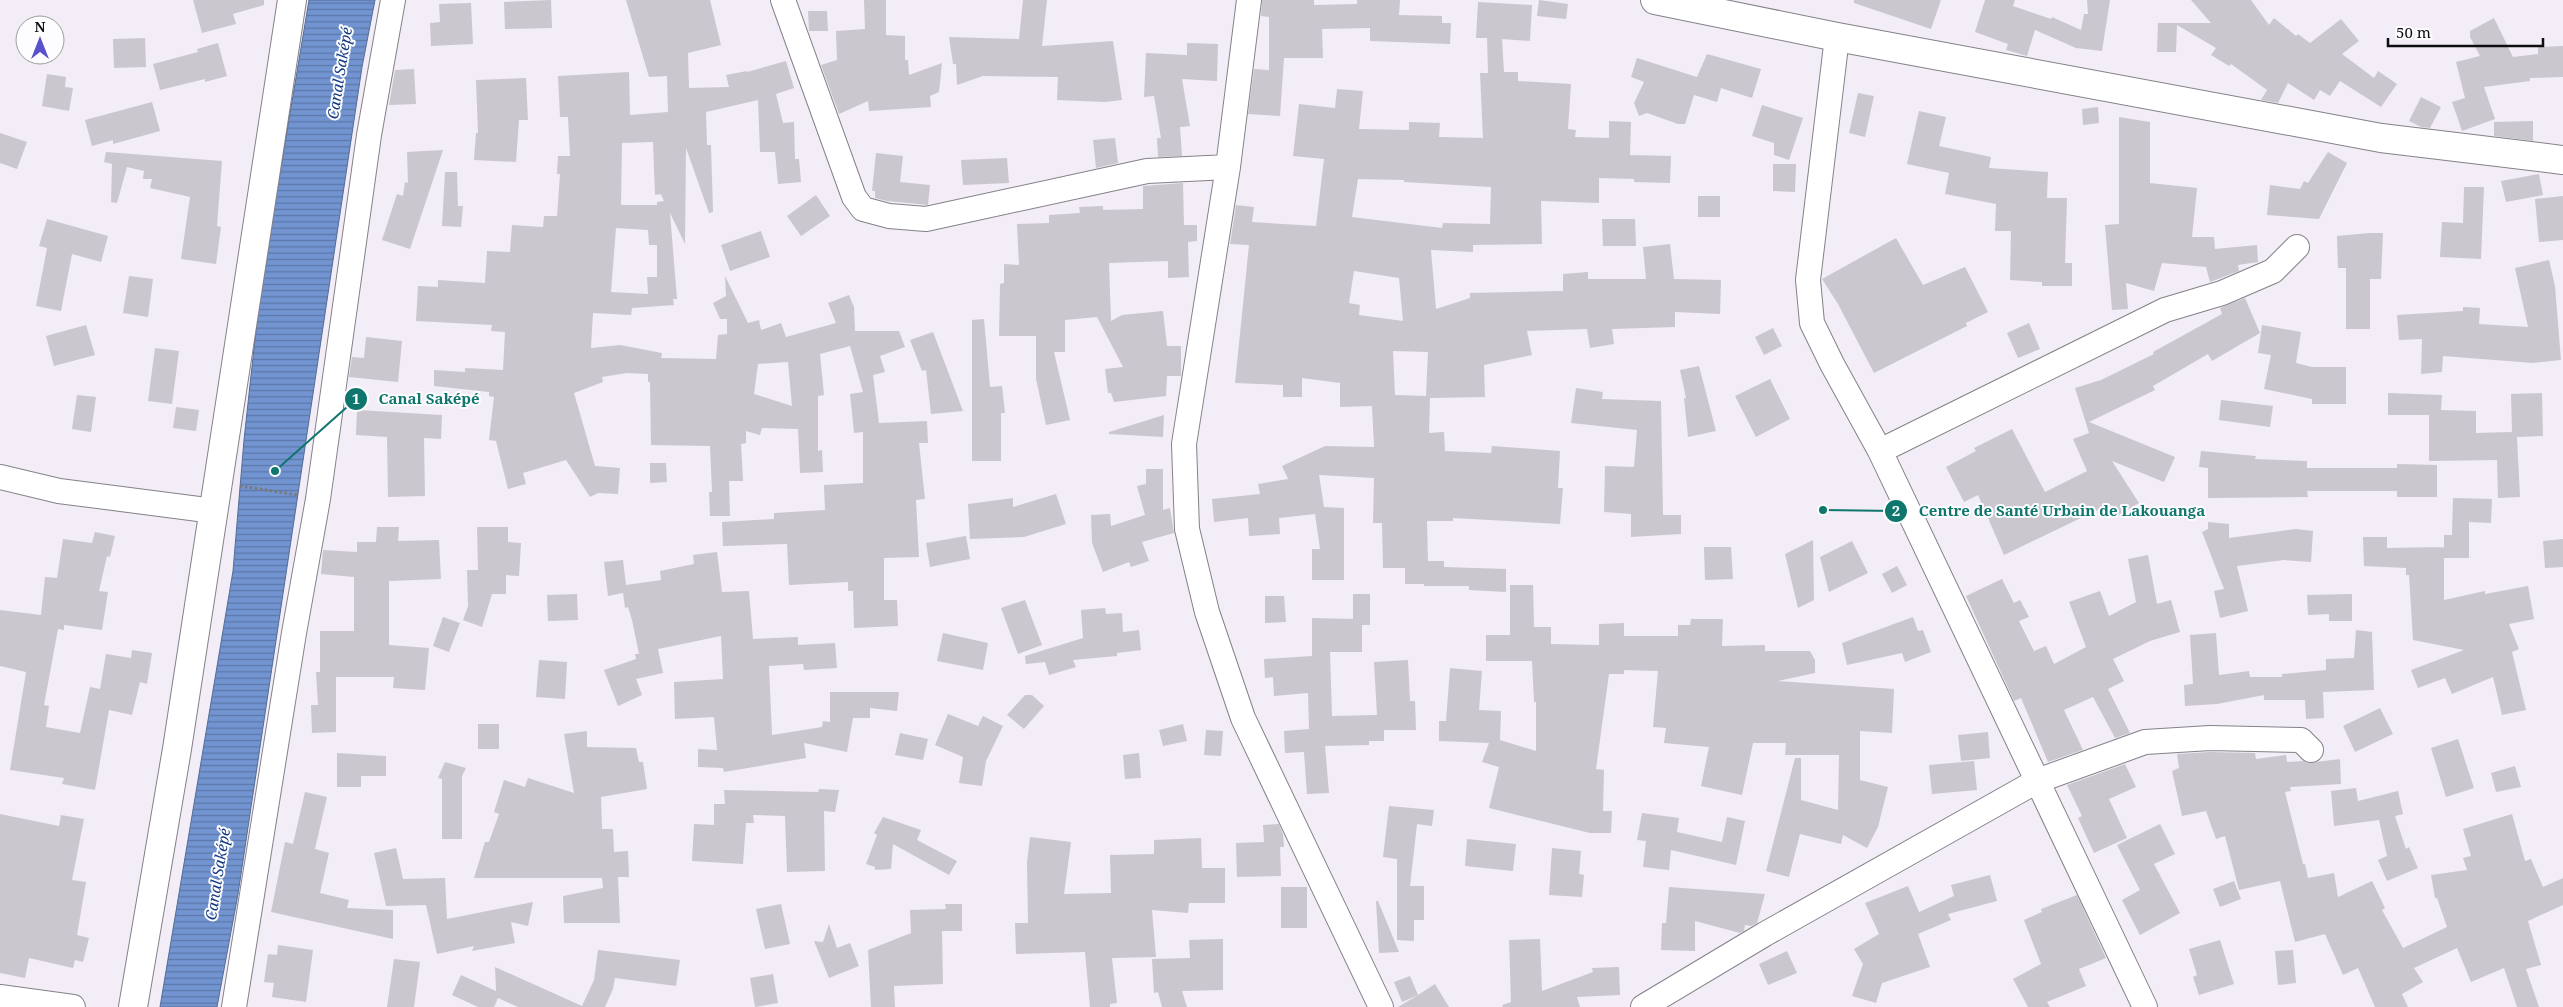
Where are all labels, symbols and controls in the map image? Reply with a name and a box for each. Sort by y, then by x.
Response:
north arrow [15,15,65,65]
scale bar [2388,15,2543,47]
text: N [34,17,46,36]
text: 50 m [2396,22,2431,42]
water label: Canal Saképé [322,25,356,120]
callout: Canal Saképé [344,384,490,414]
text: 1 [352,388,360,408]
text: Canal Saképé [379,388,480,408]
callout: Centre de Santé Urbain de Lakouanga [1884,496,2215,526]
text: 2 [1892,500,1900,520]
text: Centre de Santé Urbain de Lakouanga [1919,500,2205,520]
water label: Canal Saképé [200,826,234,921]

